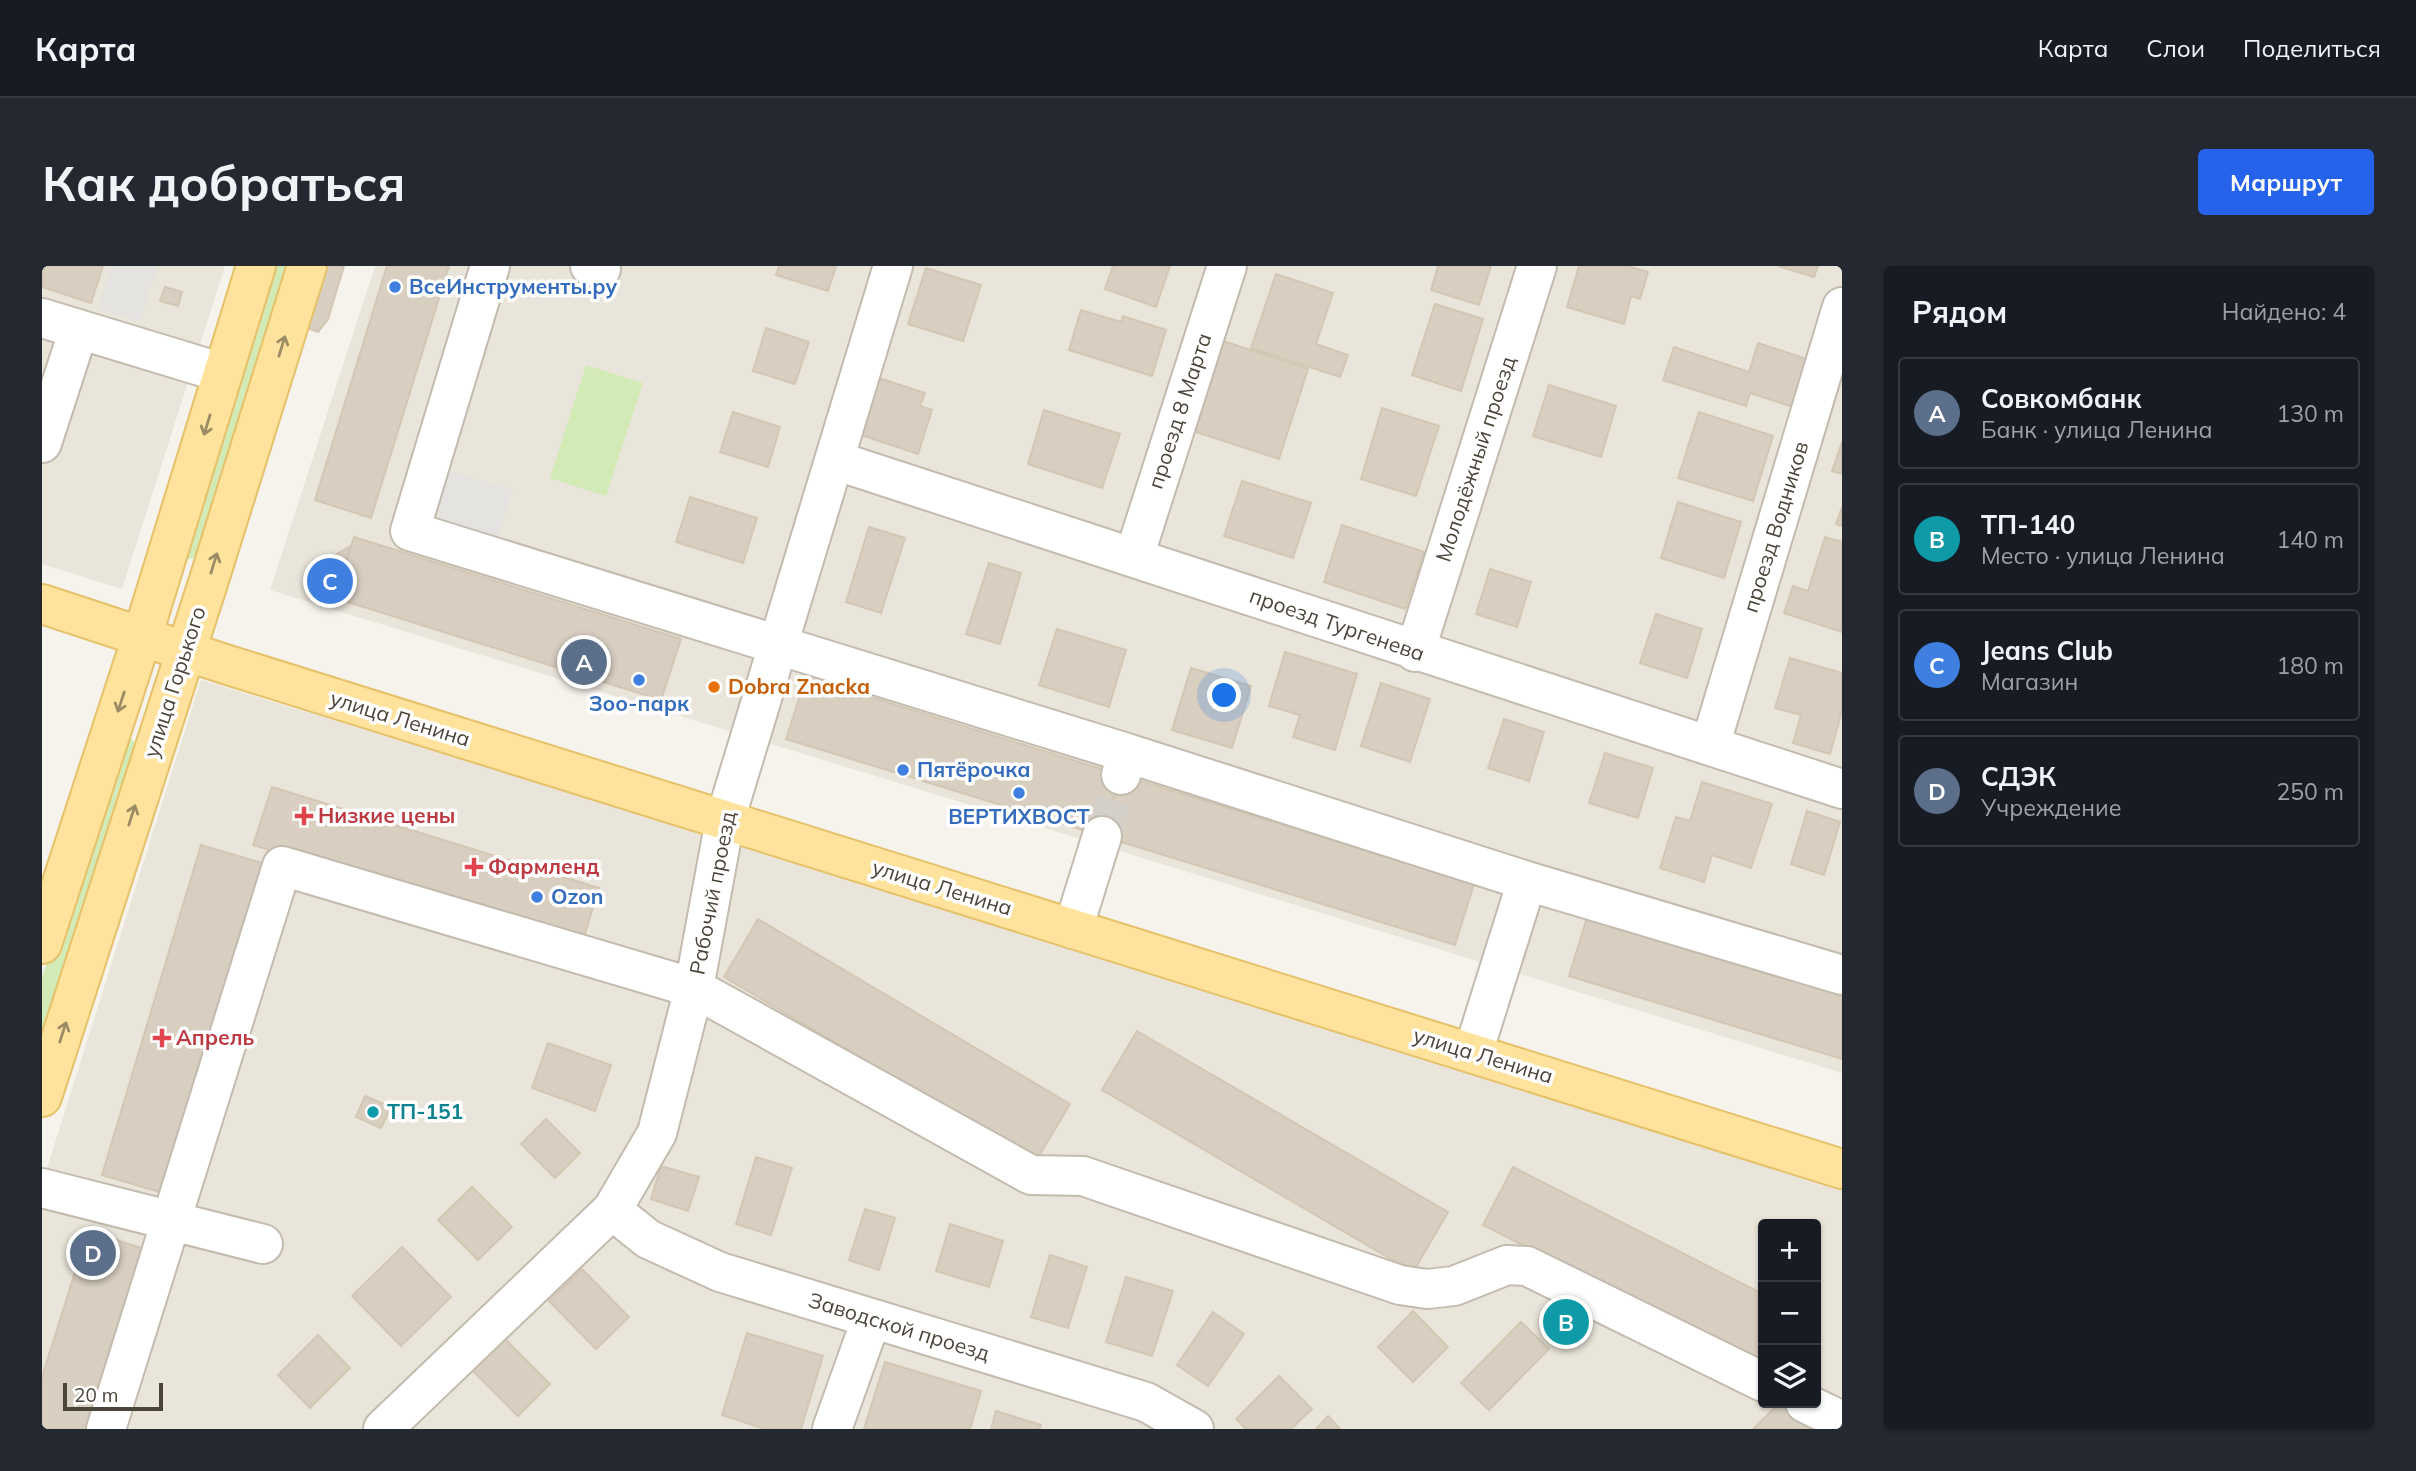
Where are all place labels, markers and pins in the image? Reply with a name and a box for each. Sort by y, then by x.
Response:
place label: ВсеИнструменты.ру [409,273,617,299]
marker: ВсеИнструменты.ру [387,279,403,295]
pin: C [307,555,353,607]
pin: A [561,636,607,688]
marker: Зоо-парк [631,672,647,688]
place label: Dobra Znacka [728,673,870,699]
marker: Dobra Znacka [706,679,722,695]
place label: Зоо-парк [589,690,690,716]
place label: Пятёрочка [917,756,1031,782]
marker: Пятёрочка [895,762,911,778]
marker: ВЕРТИХВОСТ [1011,785,1027,801]
place label: Низкие цены [318,802,455,828]
place label: ВЕРТИХВОСТ [948,803,1090,829]
marker: Низкие цены [296,808,312,824]
place label: Фармленд [488,853,599,879]
marker: Фармленд [466,859,482,875]
place label: Ozon [551,883,603,909]
marker: Ozon [529,889,545,905]
place label: Апрель [176,1024,255,1050]
marker: Апрель [154,1030,170,1046]
place label: ТП-151 [387,1098,463,1124]
marker: ТП-151 [365,1104,381,1120]
pin: D [70,1227,116,1279]
pin: B [1543,1296,1589,1348]

